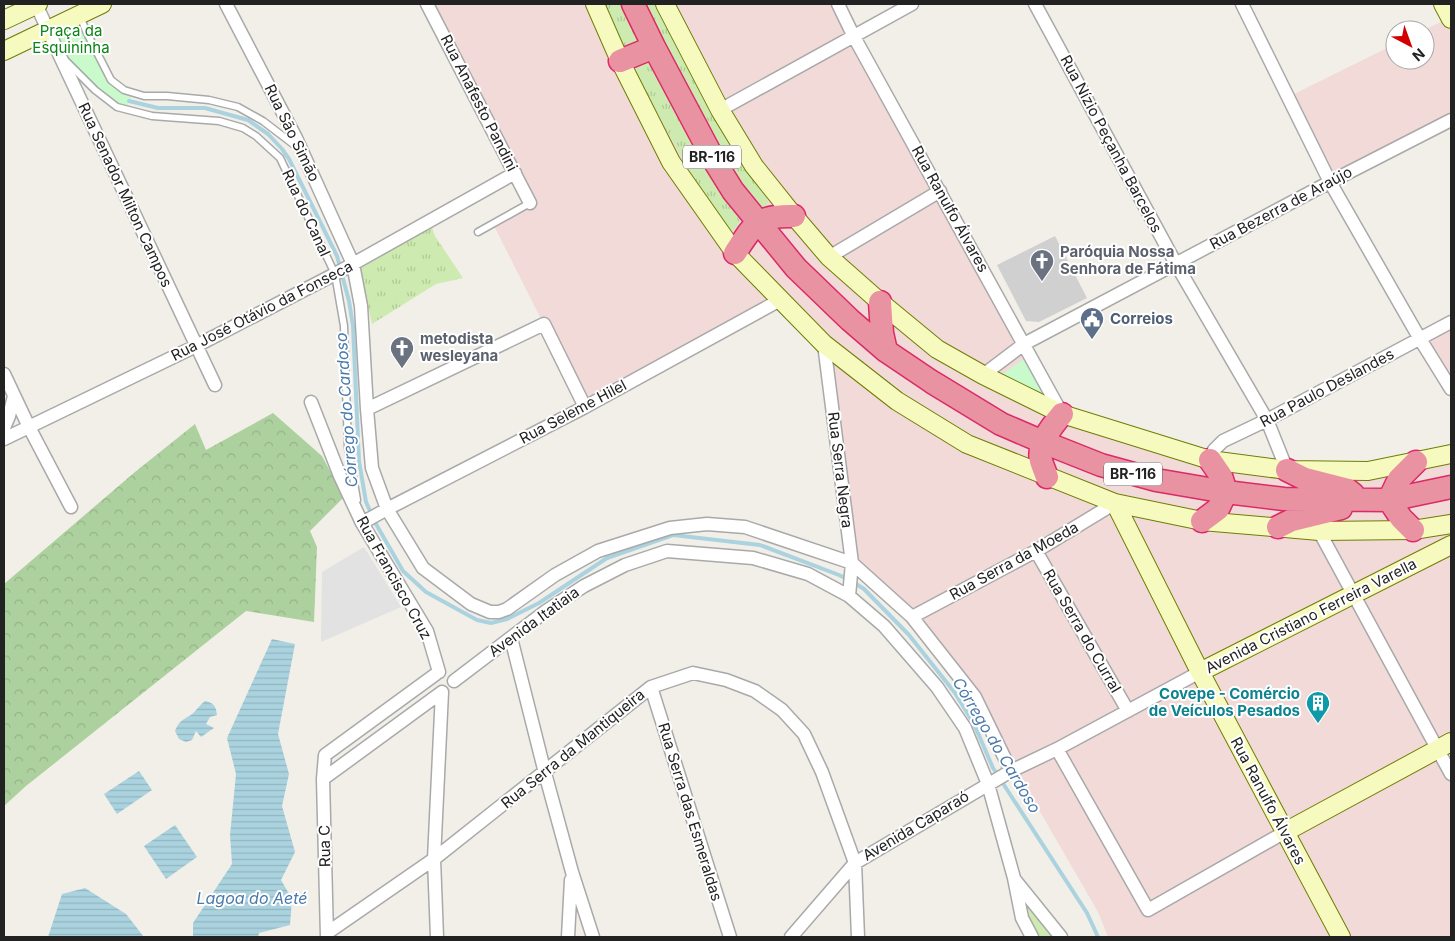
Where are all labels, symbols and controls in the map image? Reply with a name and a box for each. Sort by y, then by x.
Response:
north arrow [1385,20,1435,70]
park label: Praça da Esquininha [32,21,110,57]
street label: Rua Anafesto Pandini [437,31,522,174]
text: N [1409,45,1428,65]
street label: Rua Nízio Peçanha Barcelos [1056,52,1166,236]
street label: Rua São Simão [261,81,324,185]
street label: Rua Senador Milton Campos [74,100,177,290]
street label: Rua Ranulfo Álvares [908,142,993,275]
road number: BR-116 [683,146,741,168]
street label: Rua Bezerra de Araújo [1206,162,1355,253]
street label: Rua do Canal [278,166,335,259]
place label: Paróquia Nossa Senhora de Fátima [1060,242,1196,278]
church icon: Paróquia Nossa Senhora de Fátima [1029,248,1055,282]
street label: Rua José Otávio da Fonseca [168,256,356,365]
public building icon: Correios [1079,306,1105,340]
place label: Correios [1110,309,1173,328]
place label: metodista wesleyana [420,329,498,365]
water label: Córrego do Cardoso [331,332,361,488]
church icon: metodista wesleyana [389,335,415,369]
street label: Rua Paulo Deslandes [1256,344,1397,431]
street label: Rua Seleme Hilel [516,375,630,448]
street label: Rua Serra Negra [824,411,857,529]
road number: BR-116 [1104,462,1162,486]
street label: Rua Francisco Cruz [353,513,436,643]
street label: Rua Serra da Moeda [946,517,1082,604]
street label: Avenida Cristiano Ferreira Varella [1202,554,1420,677]
street label: Rua Serra do Curral [1039,566,1126,696]
street label: Avenida Itatiaia [485,582,583,661]
water label: Córrego do Cardoso [948,673,1046,817]
place label: Covepe - Comércio de Veículos Pesados [1149,684,1300,720]
street label: Rua Serra da Mantiqueira [497,685,648,812]
building icon: Covepe - Comércio de Veículos Pesados [1305,690,1331,724]
street label: Rua Serra das Esmeraldas [654,720,727,903]
street label: Rua Ranulfo Álvares [1227,734,1310,868]
street label: Avenida Caparaó [859,786,972,865]
street label: Rua C [315,825,334,867]
water label: Lagoa do Aeté [196,888,308,908]

